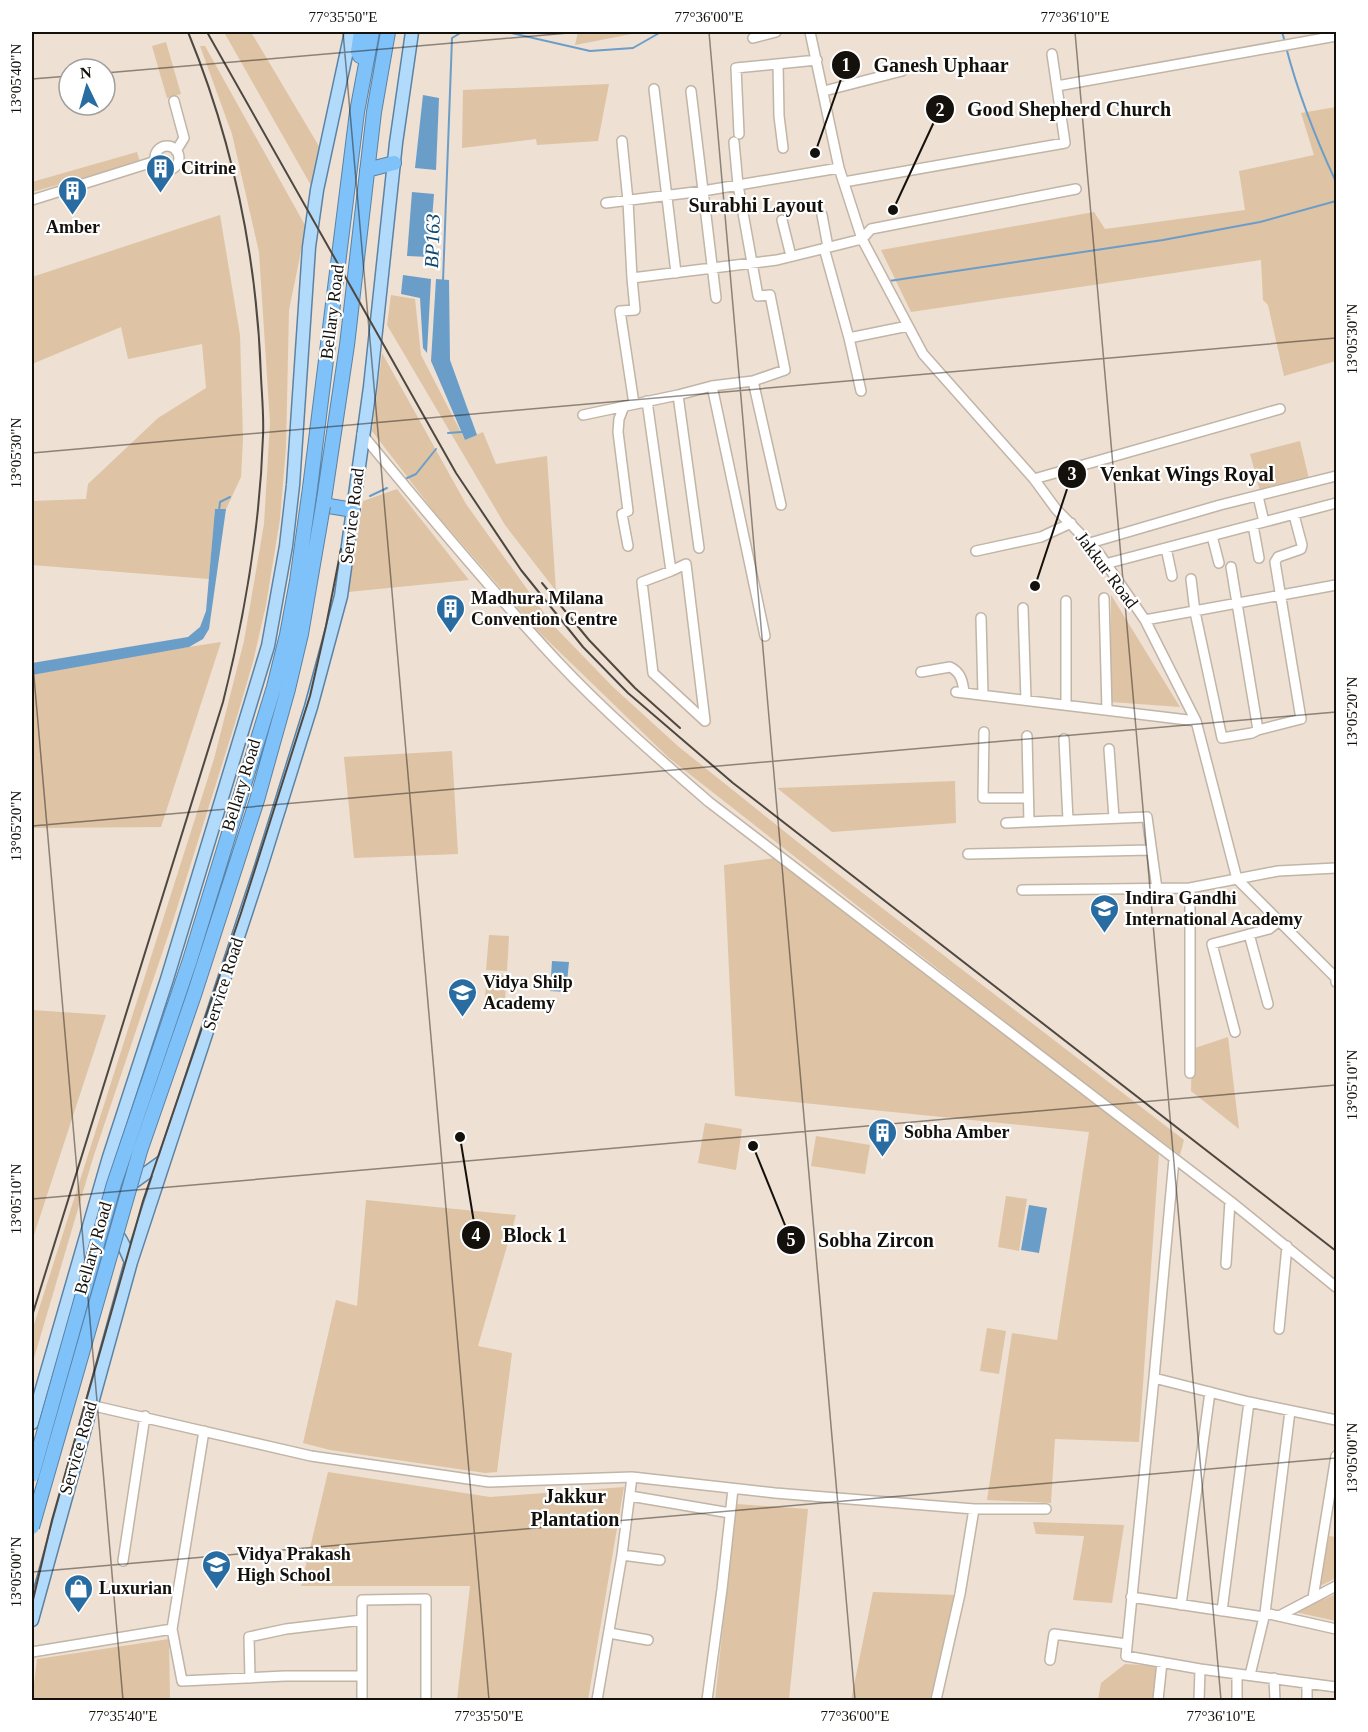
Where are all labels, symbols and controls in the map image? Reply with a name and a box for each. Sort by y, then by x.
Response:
text: 77°35'50"E [309,9,378,25]
text: 77°36'00"E [675,9,744,25]
text: 77°36'10"E [1041,9,1110,25]
text: 13°05'40"N [8,44,24,114]
callout: Ganesh Uphaar [831,46,1020,84]
text: Ganesh Uphaar [873,54,1009,77]
text: 1 [842,55,851,75]
north arrow [57,57,117,117]
text: N [79,64,93,82]
callout: Good Shepherd Church [925,90,1183,128]
text: Good Shepherd Church [967,98,1171,121]
text: 2 [936,100,945,120]
building icon: Citrine [144,152,176,194]
place label: Citrine [181,158,236,178]
building icon: Amber [57,174,89,216]
district label: Surabhi Layout [688,194,824,217]
water label: BP163 [420,213,444,269]
place label: Amber [46,217,100,237]
street label: Bellary Road [316,263,348,361]
text: 13°05'30"N [1344,304,1360,374]
text: 13°05'30"N [8,418,24,488]
callout: Venkat Wings Royal [1057,455,1286,493]
text: Venkat Wings Royal [1100,463,1275,486]
text: 3 [1068,464,1077,484]
street label: Service Road [336,467,368,565]
street label: Jakkur Road [1072,528,1142,612]
place label: Madhura Milana Convention Centre [471,588,617,629]
building icon: Madhura Milana Convention Centre [434,592,466,634]
text: 13°05'20"N [1344,677,1360,747]
street label: Bellary Road [217,736,265,834]
text: 13°05'20"N [8,791,24,861]
place label: Indira Gandhi International Academy [1125,888,1303,929]
school or university icon: Indira Gandhi International Academy [1088,892,1120,934]
street label: Service Road [199,935,247,1033]
place label: Vidya Shilp Academy [483,972,573,1013]
school or university icon: Vidya Shilp Academy [446,976,478,1018]
text: 13°05'10"N [1344,1050,1360,1120]
building icon: Sobha Amber [867,1116,899,1158]
place label: Sobha Amber [904,1122,1010,1142]
text: 13°05'10"N [8,1164,24,1234]
street label: Bellary Road [70,1199,116,1297]
callout: Block 1 [461,1216,579,1254]
callout: Sobha Zircon [776,1221,946,1259]
text: Block 1 [503,1224,567,1246]
text: 4 [472,1225,481,1245]
text: Sobha Zircon [818,1229,934,1251]
text: 5 [787,1230,796,1250]
street label: Service Road [55,1399,101,1497]
text: 13°05'00"N [1344,1423,1360,1493]
district label: Jakkur Plantation [531,1485,619,1530]
text: 13°05'00"N [8,1537,24,1607]
place label: Vidya Prakash High School [237,1544,351,1585]
school or university icon: Vidya Prakash High School [200,1548,232,1590]
shop icon: Luxurian [62,1572,94,1614]
place label: Luxurian [99,1578,172,1598]
text: 77°35'40"E [89,1708,158,1724]
text: 77°35'50"E [455,1708,524,1724]
text: 77°36'00"E [821,1708,890,1724]
text: 77°36'10"E [1187,1708,1256,1724]

